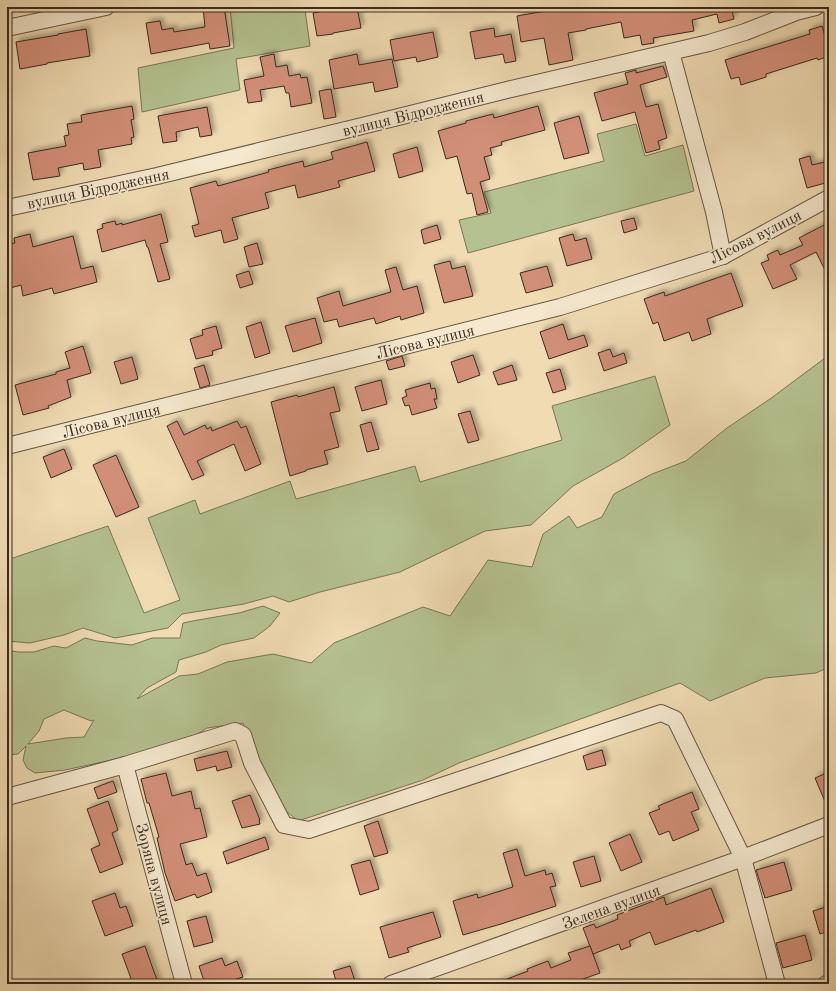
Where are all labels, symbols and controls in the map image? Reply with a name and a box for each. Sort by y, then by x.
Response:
street label: вулиця Відродження [341,90,486,140]
street label: вулиця Відродження [26,167,171,213]
street label: Лісова вулиця [707,208,804,268]
street label: Лісова вулиця [375,323,476,363]
street label: Лісова вулиця [61,402,162,442]
street label: Зоряна вулиця [132,822,174,927]
street label: Зелена вулиця [561,883,663,933]

